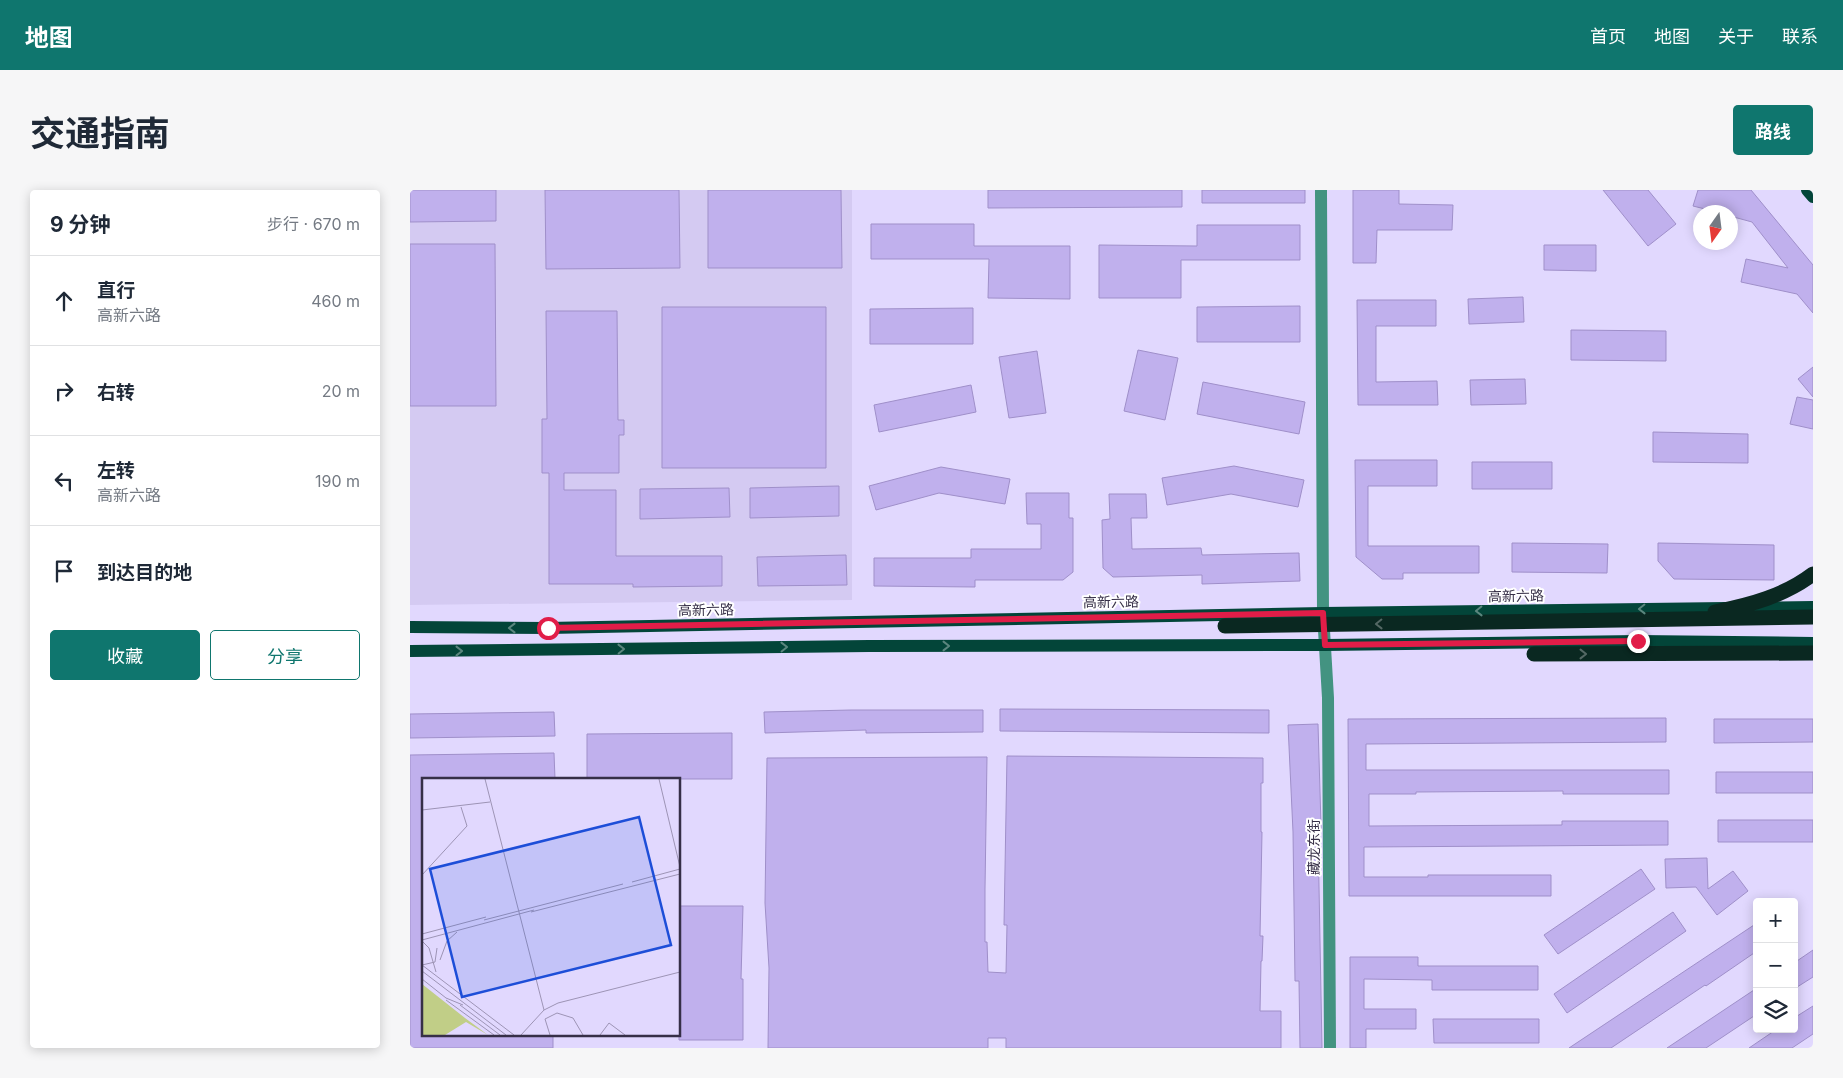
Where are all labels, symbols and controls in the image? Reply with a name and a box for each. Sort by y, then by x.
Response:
text: 地图 [25,23,73,52]
text: 首页 [1590,26,1626,47]
text: 地图 [1654,26,1690,47]
text: 关于 [1718,26,1754,47]
text: 联系 [1782,26,1818,47]
button: 路线 [1733,105,1813,155]
text: 交通指南 [30,112,170,154]
north arrow [1693,205,1738,250]
text: 9 分钟 [50,212,111,237]
text: 步行 · 670 m [267,214,360,234]
text: 直行 [97,279,135,302]
icon: ahead [50,287,78,315]
text: 460 m [311,291,360,311]
text: 高新六路 [97,305,161,325]
icon: right [50,377,78,405]
text: 右转 [97,381,135,404]
text: 20 m [322,381,360,401]
text: 左转 [97,459,135,482]
icon: left [50,467,78,495]
text: 190 m [315,471,360,491]
text: 高新六路 [97,485,161,505]
icon: arrive [50,557,78,585]
text: 到达目的地 [97,561,192,584]
street label: 高新六路 [1488,587,1544,604]
street label: 高新六路 [1083,593,1139,610]
street label: 高新六路 [678,601,734,618]
one-way arrow [1638,604,1646,614]
one-way arrow [1475,606,1483,616]
route start [537,617,560,640]
one-way arrow [1375,619,1383,629]
one-way arrow [508,623,516,633]
button: 收藏 [50,630,200,680]
button: 分享 [210,630,360,680]
route end [1627,630,1650,653]
one-way arrow [942,641,950,651]
one-way arrow [780,642,788,652]
one-way arrow [618,644,625,654]
one-way arrow [455,646,463,656]
one-way arrow [1580,649,1587,659]
inset map [422,778,680,1036]
street label: 藏龙东街 [1305,819,1322,875]
map controls [1753,898,1798,1033]
button: + [1753,898,1798,943]
button: − [1753,943,1798,988]
button: layers [1753,988,1798,1033]

